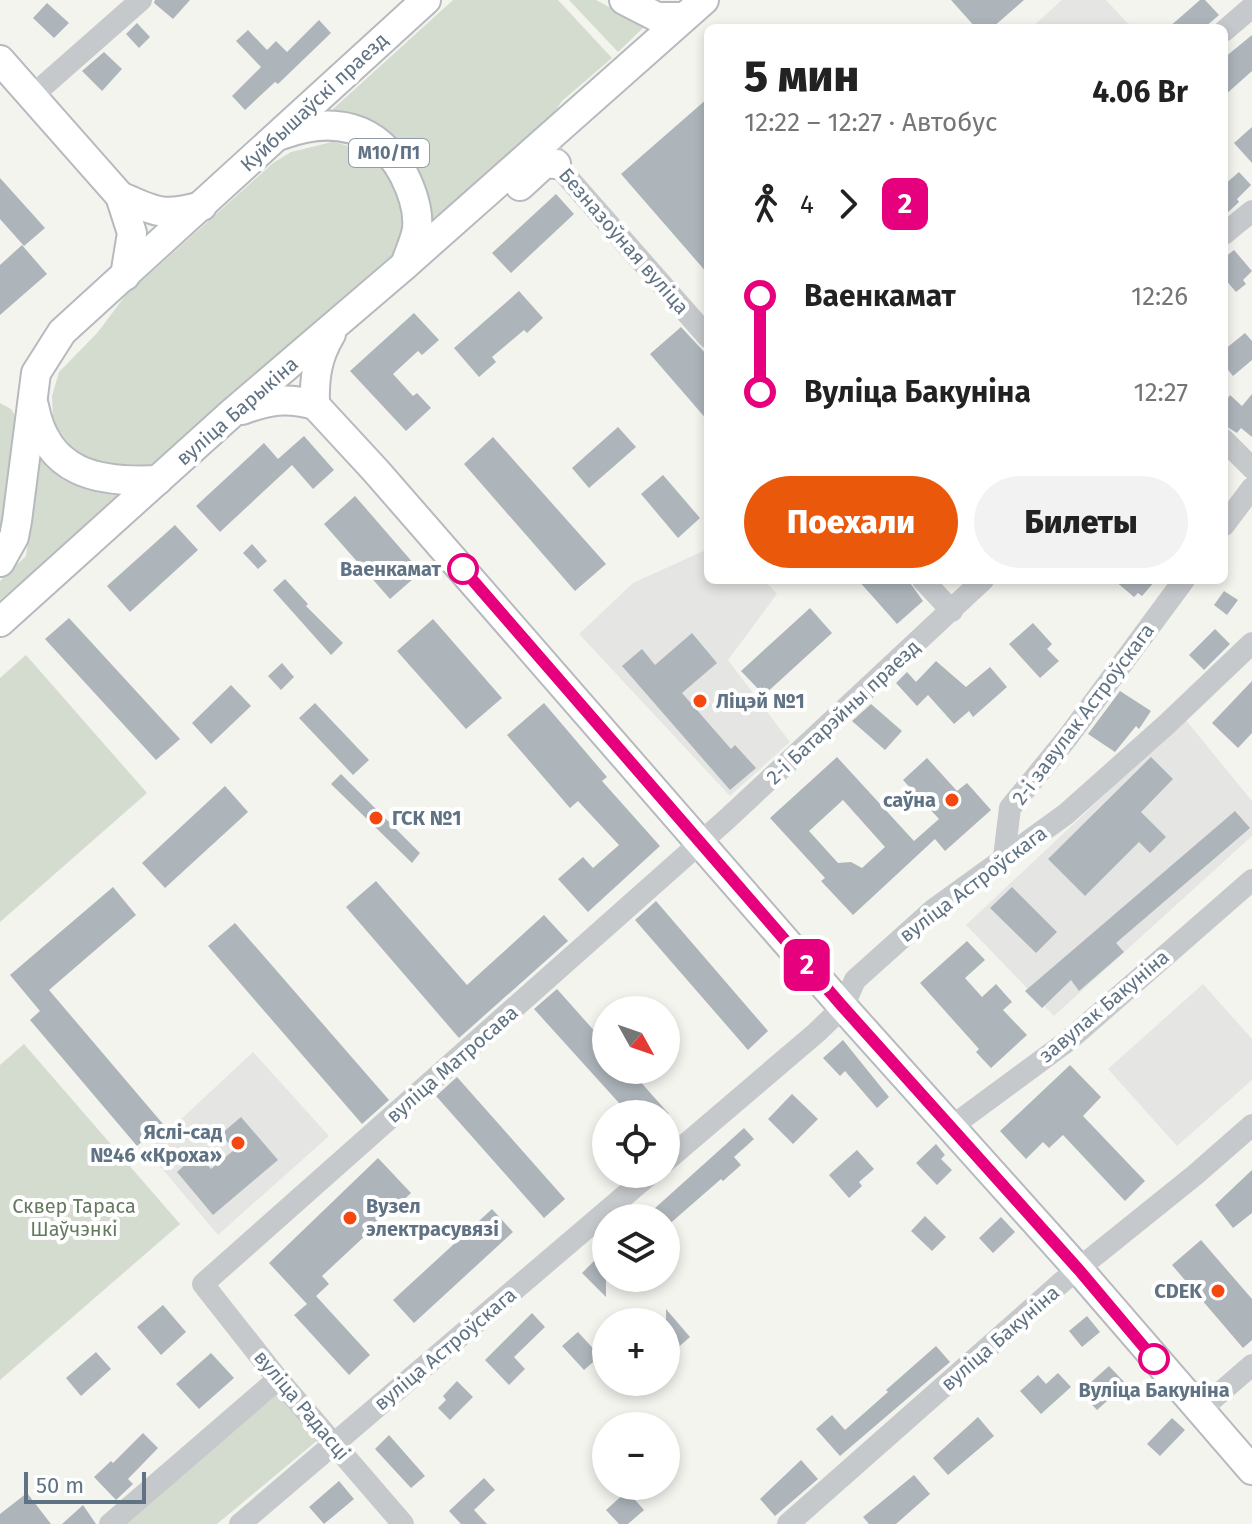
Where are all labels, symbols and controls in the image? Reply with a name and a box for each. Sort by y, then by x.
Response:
street label: Куйбышаўскі праезд [235,28,393,176]
text: 5 мин [744,50,859,103]
text: 4.06 Br [1092,74,1188,110]
text: 12:22 – 12:27 · Автобус [744,107,997,138]
road number: М10/П1 [349,139,429,167]
street label: Безназоўная вуліца [554,163,694,319]
icon: walk [744,182,788,226]
icon: forward [826,182,870,226]
text: 2 [898,187,912,220]
text: 4 [800,189,814,220]
text: Ваенкамат [804,278,956,314]
text: 12:26 [1131,281,1188,312]
street label: вуліца Барыкіна [171,352,303,470]
text: Вуліца Бакуніна [804,374,1031,410]
text: 12:27 [1133,377,1188,408]
button: Поехали [744,476,958,568]
button: Билеты [974,476,1188,568]
marker: Ваенкамат [448,554,478,584]
place label: Ваенкамат [340,557,442,581]
street label: 2-і завулак Астроўскага [1007,619,1159,809]
street label: 2-і Батарэйны праезд [761,635,925,789]
place label: Ліцэй №1 [716,689,805,713]
marker: Ліцэй №1 [691,692,709,710]
place label: саўна [883,788,936,812]
marker: саўна [943,791,961,809]
place label: ГСК №1 [392,806,462,830]
marker: ГСК №1 [367,809,385,827]
street label: вуліца Астроўскага [895,821,1051,947]
line badge: 2 [781,939,833,991]
street label: завулак Бакуніна [1034,945,1174,1067]
text: 2 [800,948,814,981]
north arrow [592,996,680,1084]
map controls [592,996,680,1500]
street label: вуліца Матросава [381,1000,523,1128]
button: locate [592,1100,680,1188]
place label: Яслі-сад №46 «Кроха» [90,1120,222,1167]
marker: Яслі-сад №46 «Кроха» [229,1134,247,1152]
park label: Сквер Тараса Шаўчэнкі [12,1194,136,1241]
place label: Вузел электрасувязі [366,1194,499,1241]
button: layers [592,1204,680,1292]
marker: Вузел электрасувязі [341,1209,359,1227]
place label: CDEK [1154,1279,1202,1303]
street label: вуліца Бакуніна [936,1280,1064,1396]
marker: CDEK [1209,1282,1227,1300]
street label: вуліца Астроўскага [369,1283,521,1415]
button: + [592,1308,680,1396]
marker: Вуліца Бакуніна [1139,1344,1169,1374]
street label: вуліца Радасці [249,1345,355,1465]
place label: Вуліца Бакуніна [1078,1378,1230,1402]
button: − [592,1412,680,1500]
scale bar [24,1468,146,1504]
text: 50 m [36,1472,84,1499]

